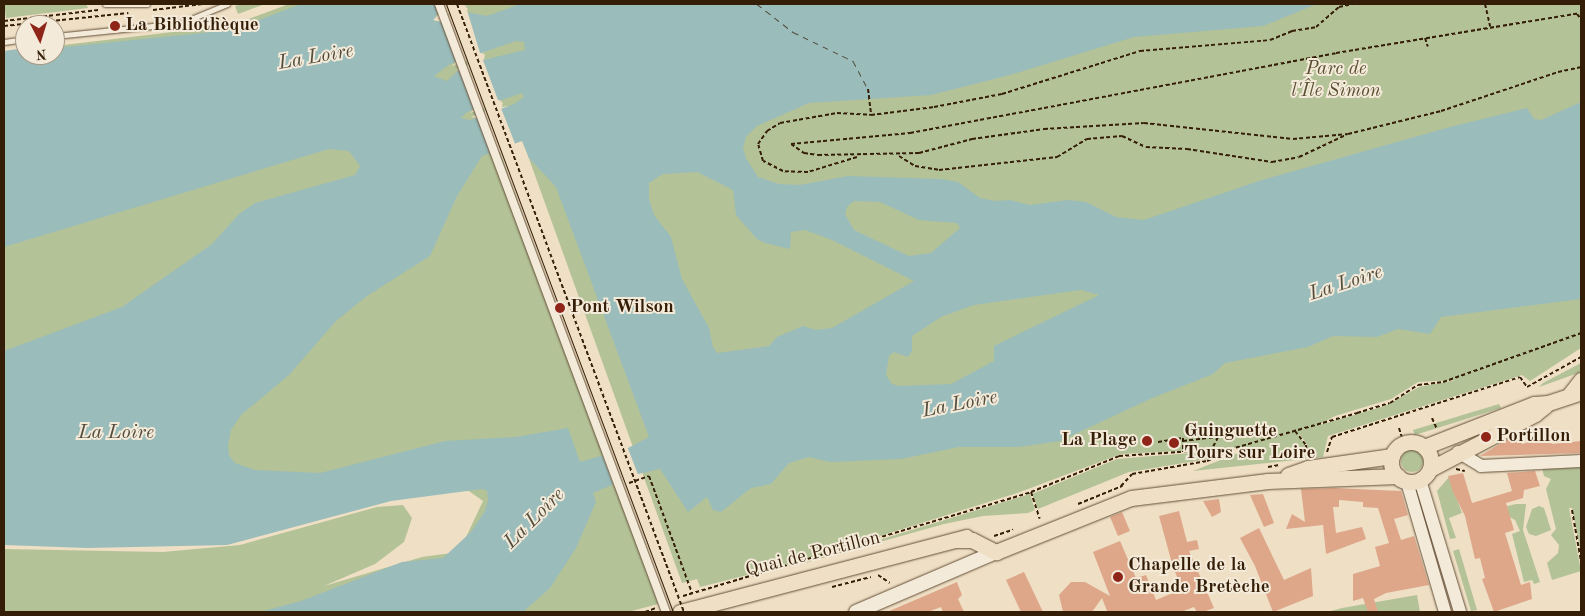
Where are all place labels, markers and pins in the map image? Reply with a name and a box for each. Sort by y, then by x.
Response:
place label: La Bibliothèque [125,15,259,37]
marker: La Bibliothèque [109,20,121,32]
place label: Pont Wilson [570,297,674,319]
marker: Pont Wilson [554,302,566,314]
place label: Guinguette Tours sur Loire [1184,421,1315,465]
place label: Portillon [1496,426,1571,448]
place label: La Plage [1061,430,1137,452]
marker: Portillon [1480,431,1492,443]
marker: La Plage [1141,435,1153,447]
marker: Guinguette Tours sur Loire [1168,437,1180,449]
place label: Chapelle de la Grande Bretèche [1128,555,1270,599]
marker: Chapelle de la Grande Bretèche [1112,571,1124,583]

